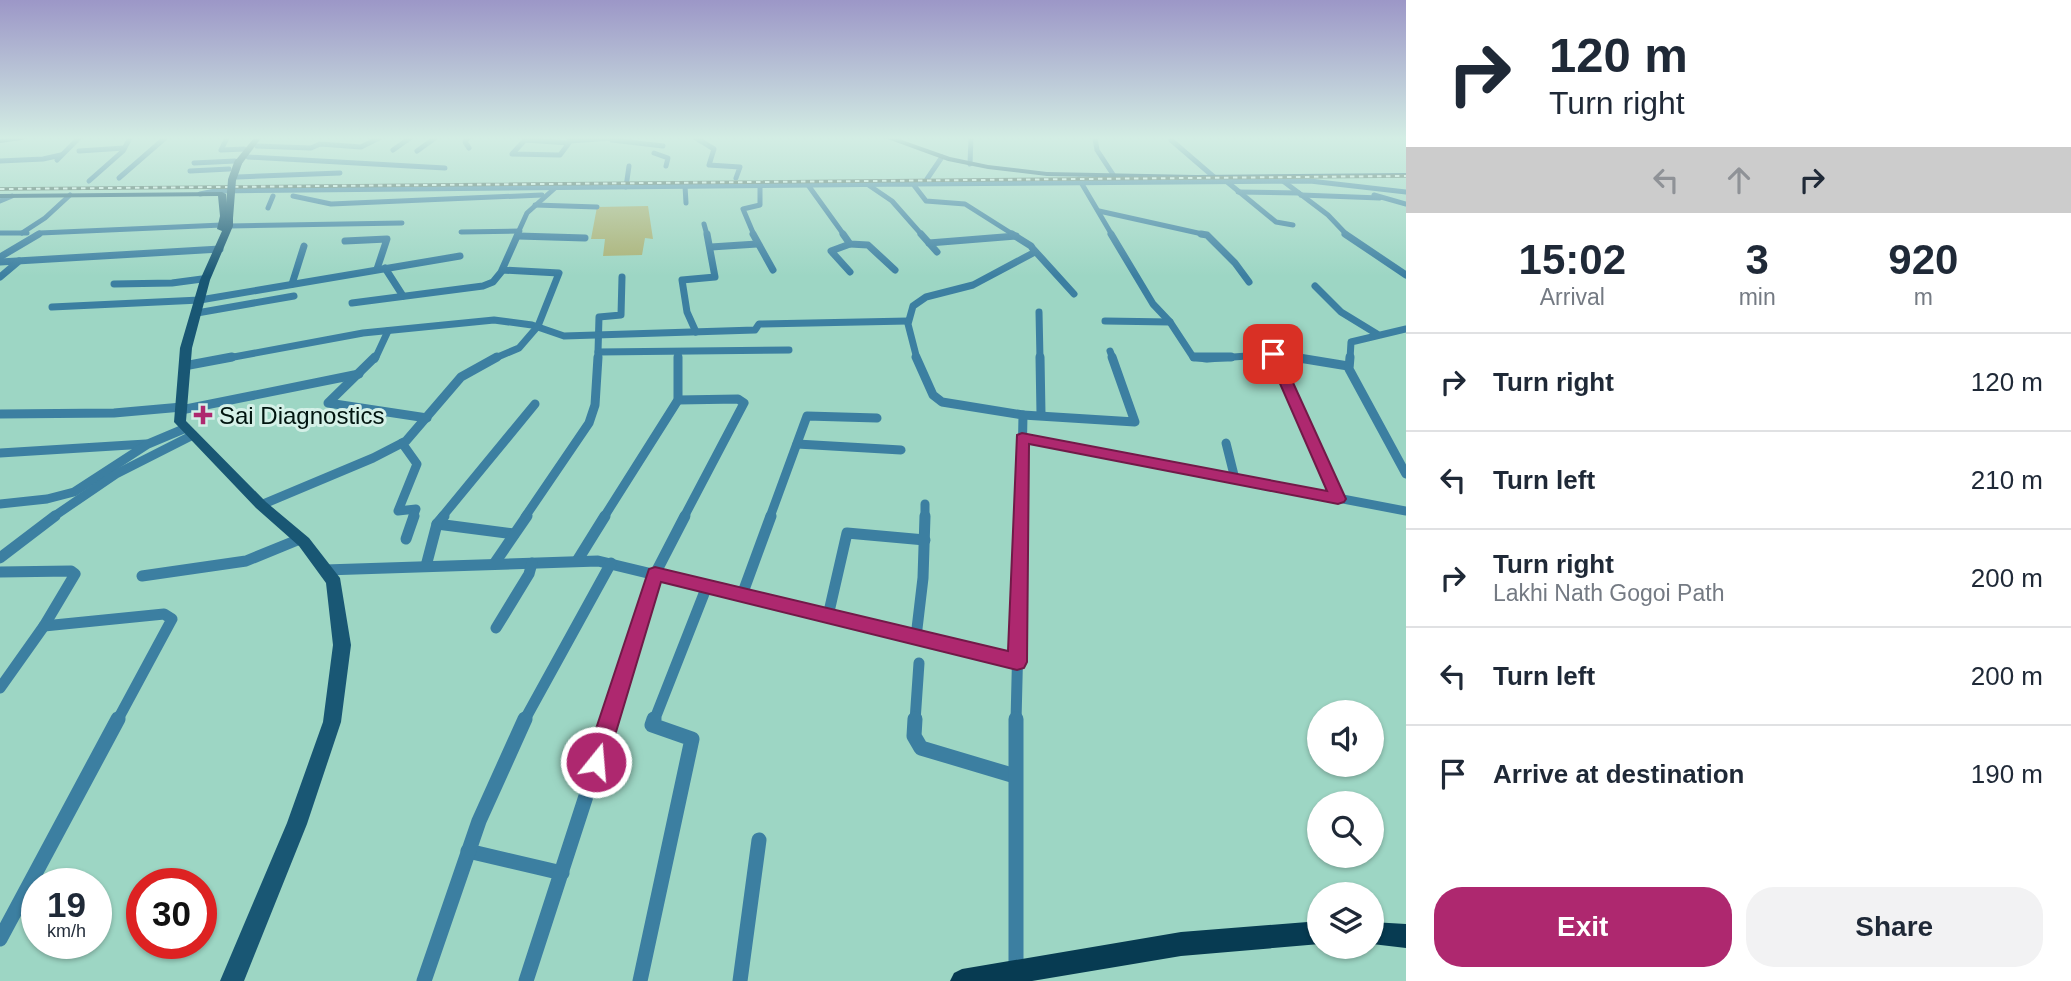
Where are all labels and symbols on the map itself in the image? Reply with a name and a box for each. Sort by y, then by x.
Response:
pin [1243,324,1303,384]
place label: Sai Diagnostics [219,402,384,429]
marker: Sai Diagnostics [193,405,213,425]
position arrow [559,725,633,799]
speed limit sign: 30 [126,868,217,959]

